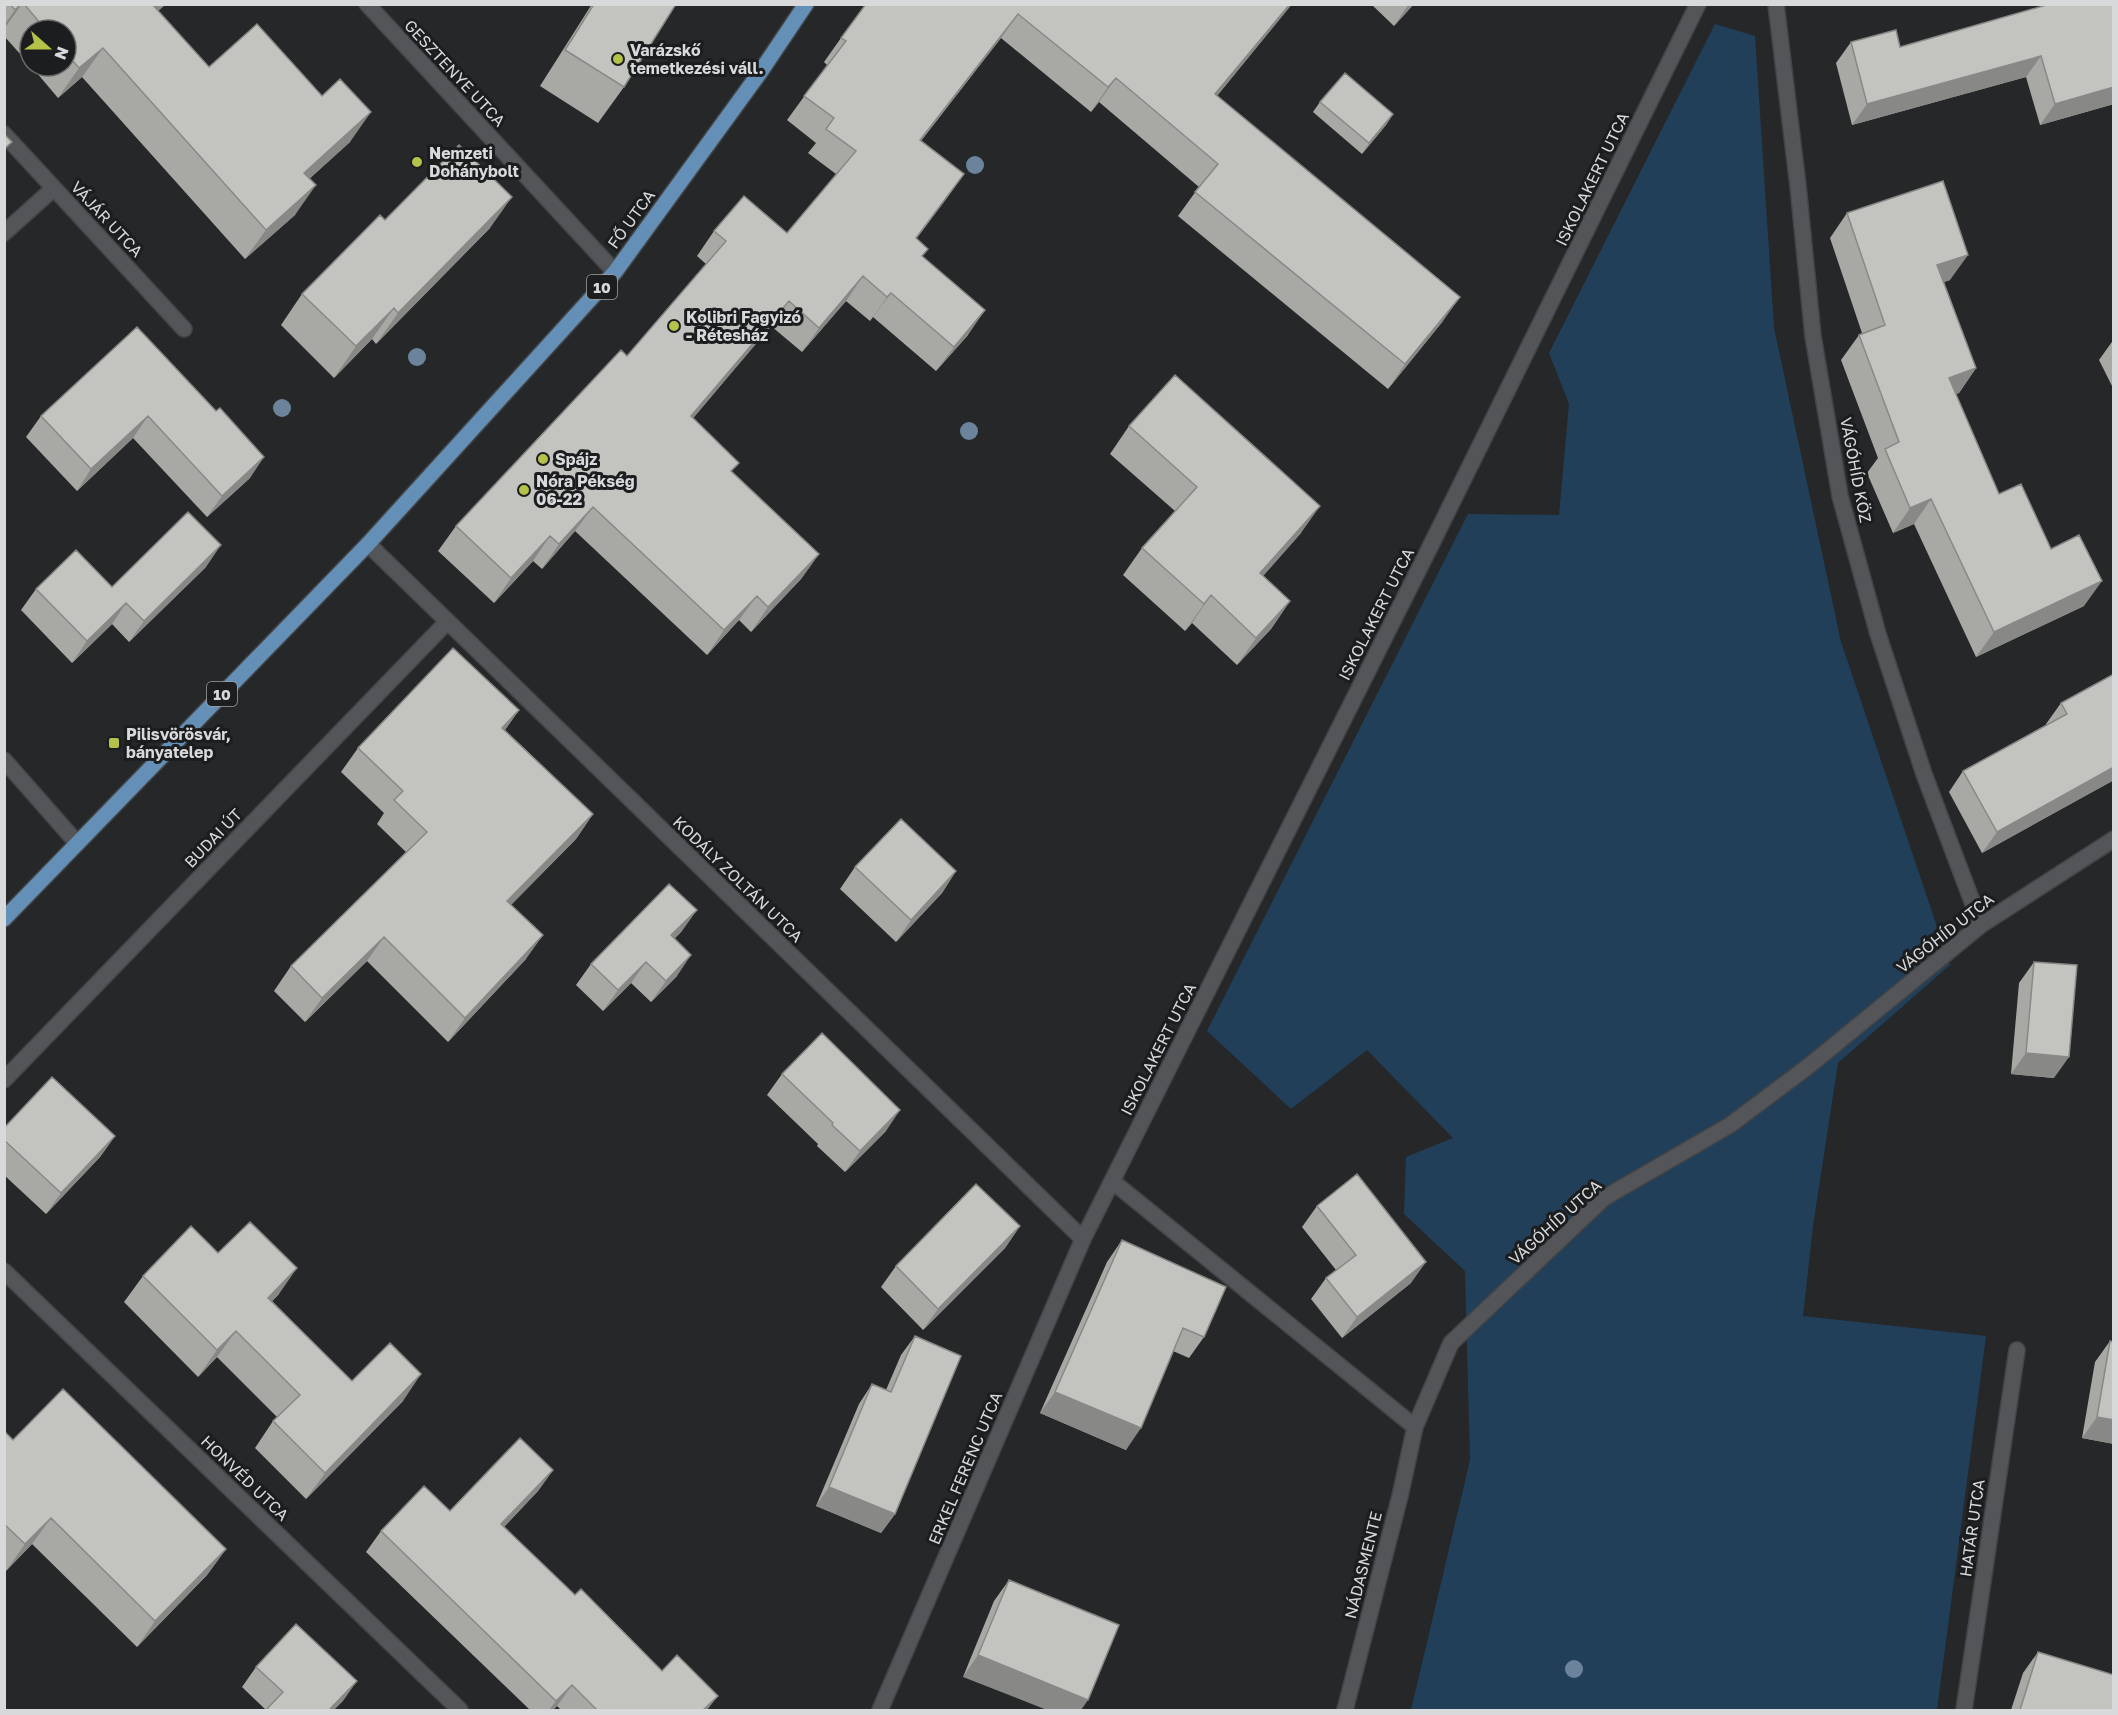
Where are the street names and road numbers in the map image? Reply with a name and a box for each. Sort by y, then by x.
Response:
street label: GESZTENYE UTCA [400,15,510,131]
street label: ISKOLAKERT UTCA [1551,109,1633,249]
street label: VÁJÁR UTCA [67,177,147,261]
street label: FŐ UTCA [603,185,659,252]
road number: 10 [587,275,617,299]
street label: VÁGÓHÍD KÖZ [1836,415,1876,525]
street label: ISKOLAKERT UTCA [1334,544,1418,684]
road number: 10 [207,682,237,706]
street label: BUDAI ÚT [180,804,246,872]
street label: KODÁLY ZOLTÁN UTCA [669,812,807,946]
street label: VÁGÓHÍD UTCA [1892,889,1998,977]
street label: ISKOLAKERT UTCA [1116,979,1200,1119]
street label: VÁGÓHÍD UTCA [1505,1175,1606,1269]
street label: ERKEL FERENC UTCA [924,1388,1006,1547]
street label: HONVÉD UTCA [197,1431,293,1525]
street label: HATÁR UTCA [1955,1478,1989,1578]
street label: NÁDASMENTE [1340,1509,1386,1621]

